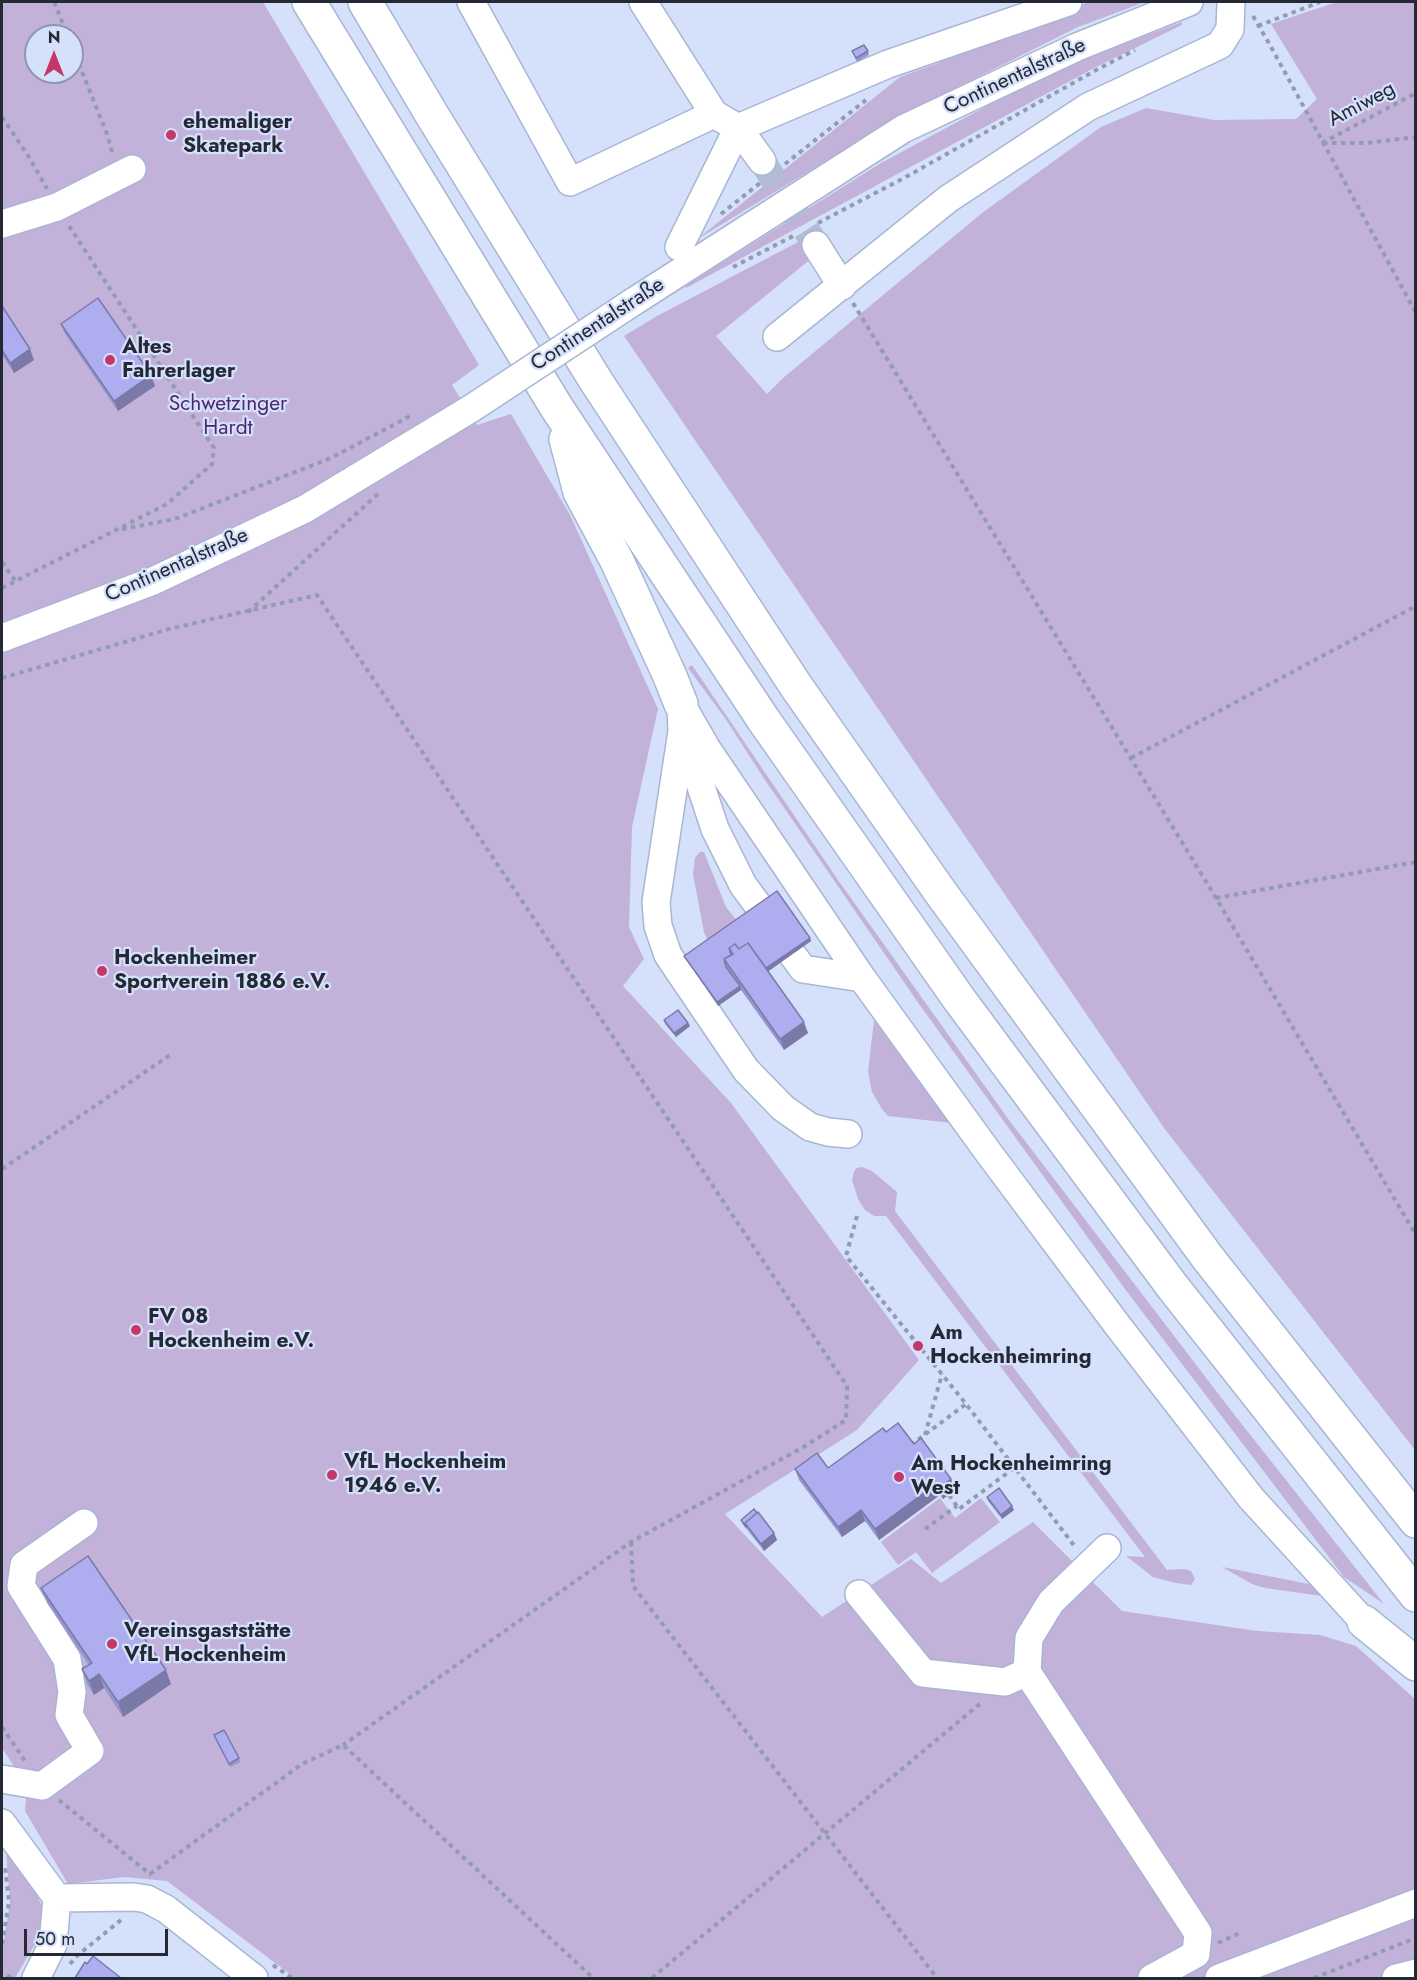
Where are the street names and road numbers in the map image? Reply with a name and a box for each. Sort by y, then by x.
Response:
street label: Continentalstraße [940,33,1090,121]
street label: Amiweg [1324,77,1400,133]
street label: Continentalstraße [527,273,669,377]
street label: Continentalstraße [102,523,252,609]

